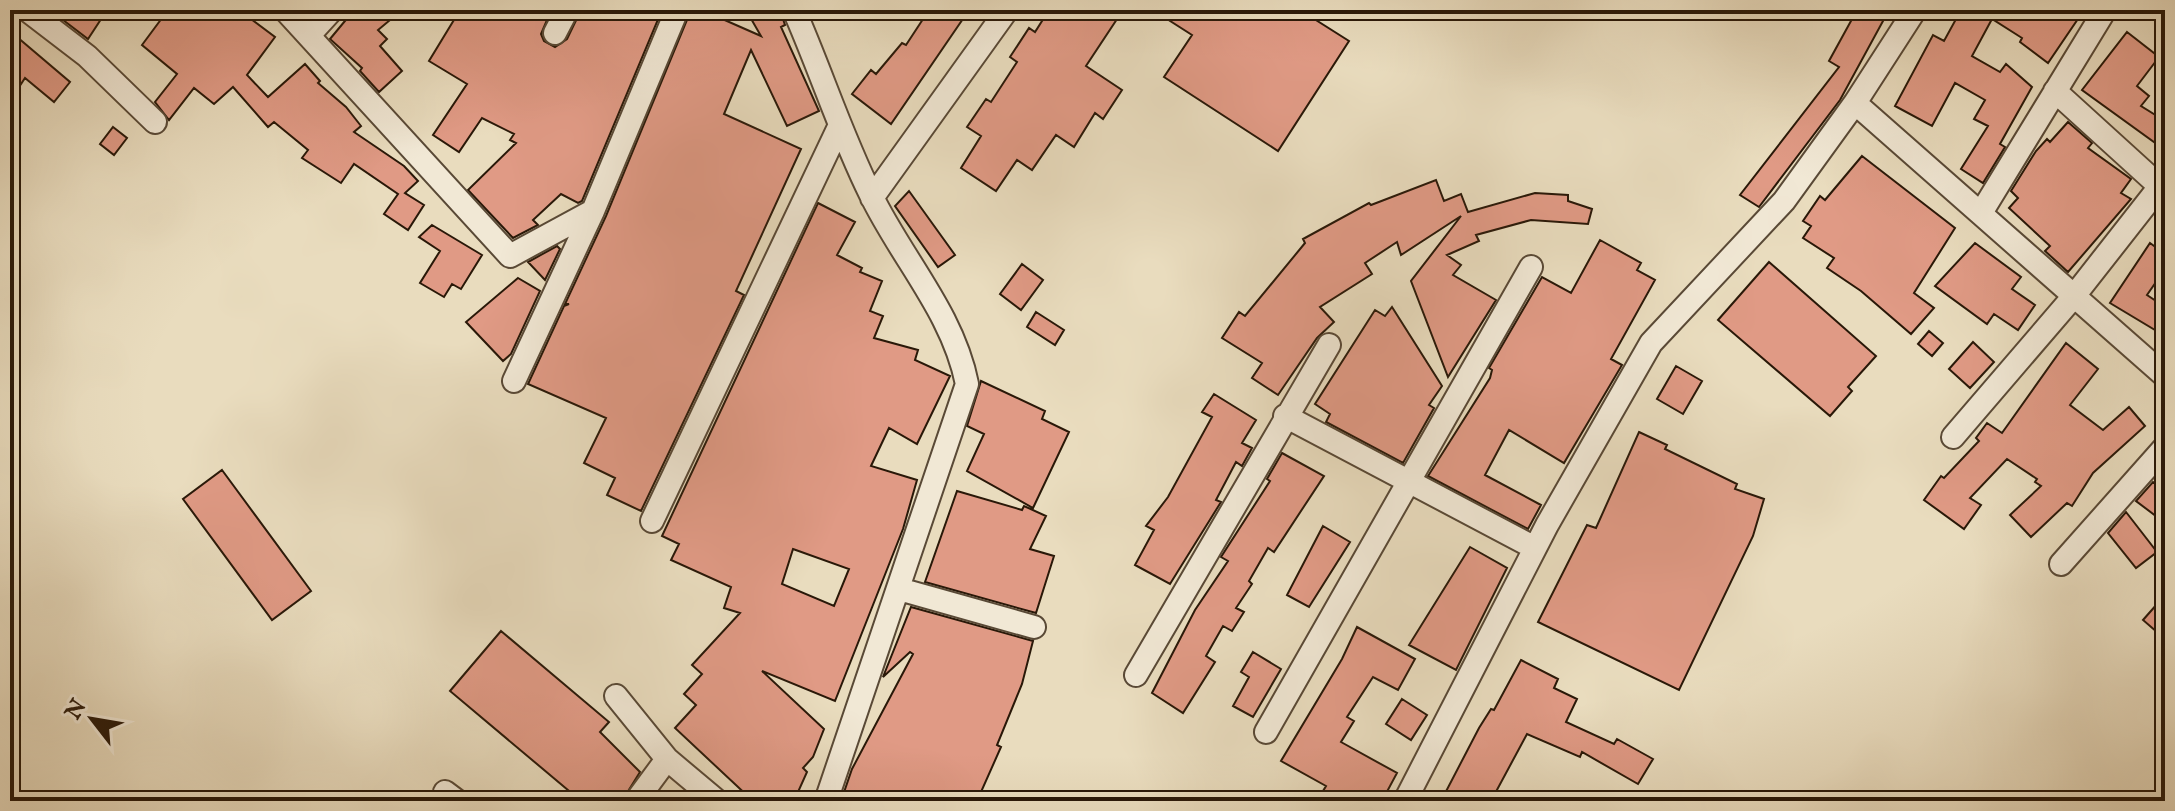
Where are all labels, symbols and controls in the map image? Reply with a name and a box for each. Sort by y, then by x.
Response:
north arrow [52,679,132,759]
text: N [59,694,93,726]

